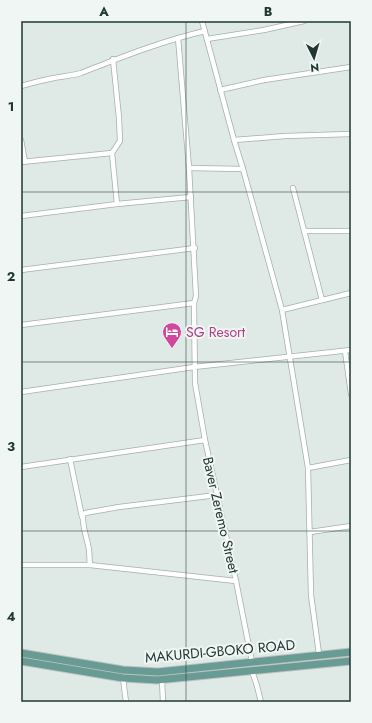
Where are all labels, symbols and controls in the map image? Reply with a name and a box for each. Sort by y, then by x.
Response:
text: A [98,2,109,21]
text: B [264,2,273,21]
north arrow [294,38,334,78]
text: N [310,60,320,76]
text: 1 [8,97,14,116]
text: 2 [7,267,15,286]
hotel icon: SG Resort [161,321,183,349]
place label: SG Resort [186,322,246,342]
text: 3 [7,437,15,456]
street label: Baver Zeremo Street [198,455,244,576]
text: 4 [6,607,16,626]
street label: MAKURDI-GBOKO ROAD [144,634,296,668]

